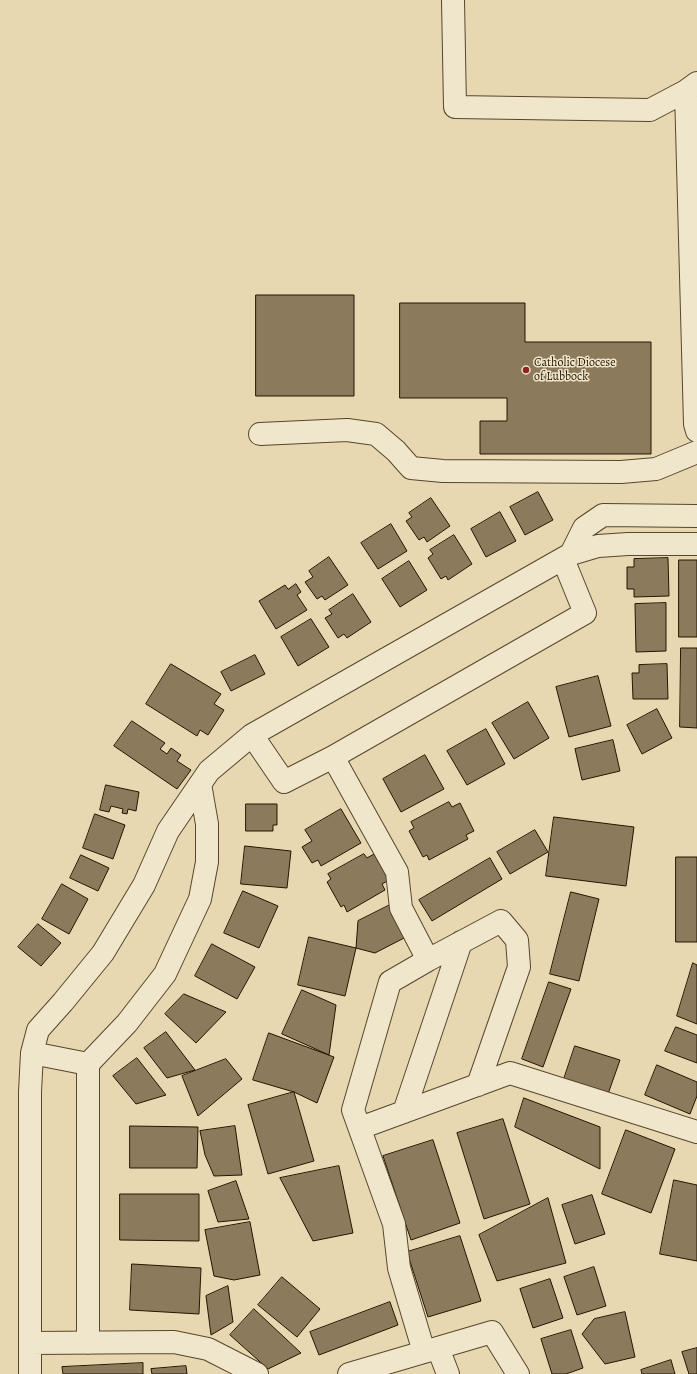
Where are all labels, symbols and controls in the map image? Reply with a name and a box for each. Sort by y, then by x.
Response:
place label: Catholic Diocese of Lubbock [534,356,616,384]
marker: Catholic Diocese of Lubbock [521,365,531,375]

